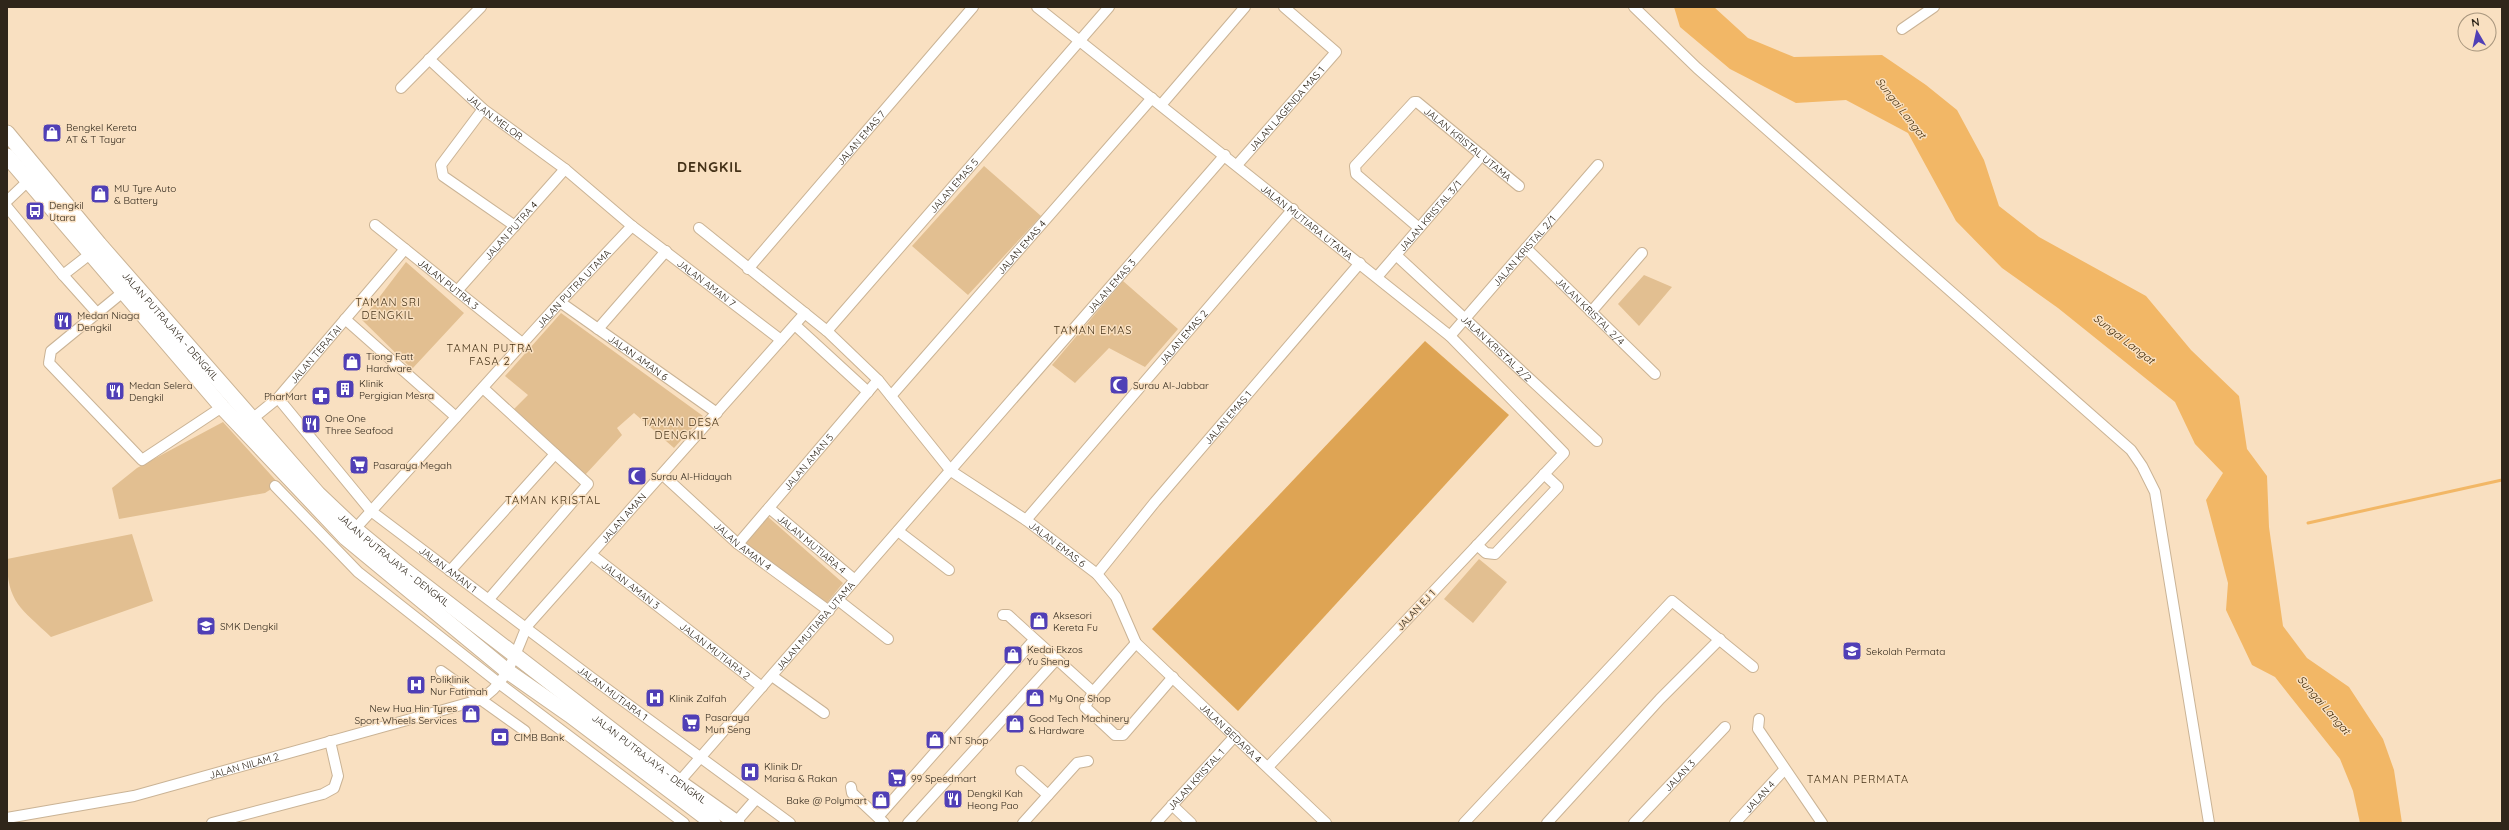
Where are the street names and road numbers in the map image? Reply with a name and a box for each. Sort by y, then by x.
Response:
street label: JALAN LAGENDA MAS 1 [1246,63,1327,154]
street label: JALAN MELOR [464,91,526,143]
street label: JALAN KRISTAL UTAMA [1421,104,1515,184]
street label: JALAN EMAS 7 [834,108,888,168]
street label: JALAN EMAS 5 [926,155,981,215]
street label: JALAN KRISTAL 3/1 [1396,177,1464,254]
street label: JALAN MUTIARA UTAMA [1258,181,1356,263]
street label: JALAN PUTRA 4 [481,198,540,262]
street label: JALAN KRISTAL 2/1 [1490,212,1558,289]
street label: JALAN EMAS 4 [994,217,1049,277]
street label: JALAN PUTRA UTAMA [534,246,614,330]
street label: JALAN PUTRA 3 [415,256,481,312]
street label: JALAN AMAN 7 [675,256,738,310]
street label: JALAN EMAS 3 [1084,256,1138,316]
street label: JALAN PUTRAJAYA - DENGKIL [120,269,222,384]
street label: JALAN KRISTAL 2/4 [1553,274,1628,348]
street label: JALAN EMAS 2 [1156,307,1210,367]
street label: JALAN KRISTAL 2/2 [1458,312,1535,384]
street label: JALAN TERATAI [287,322,344,386]
street label: JALAN AMAN 6 [606,332,671,383]
street label: JALAN EMAS 1 [1201,388,1254,447]
street label: JALAN AMAN 5 [780,431,836,493]
street label: JALAN AMAN [598,490,649,545]
street label: JALAN PUTRAJAYA - DENGKIL [335,510,453,609]
street label: JALAN MUTIARA 4 [775,512,849,576]
street label: JALAN EMAS 6 [1027,518,1089,570]
street label: JALAN AMAN 4 [711,519,774,573]
street label: JALAN AMAN 1 [417,543,479,595]
street label: JALAN AMAN 3 [599,558,662,612]
street label: JALAN MUTIARA UTAMA [773,578,858,673]
street label: JALAN EJ 1 [1394,587,1438,633]
street label: JALAN MUTIARA 2 [677,619,753,682]
street label: JALAN MUTIARA 1 [575,663,650,723]
street label: JALAN BEDARA 4 [1197,700,1265,765]
street label: JALAN PUTRAJAYA - DENGKIL [590,711,710,807]
street label: JALAN KRISTAL 1 [1164,746,1227,813]
street label: JALAN NILAM 2 [207,749,281,781]
street label: JALAN 3 [1661,756,1698,794]
street label: JALAN 4 [1741,778,1778,815]

